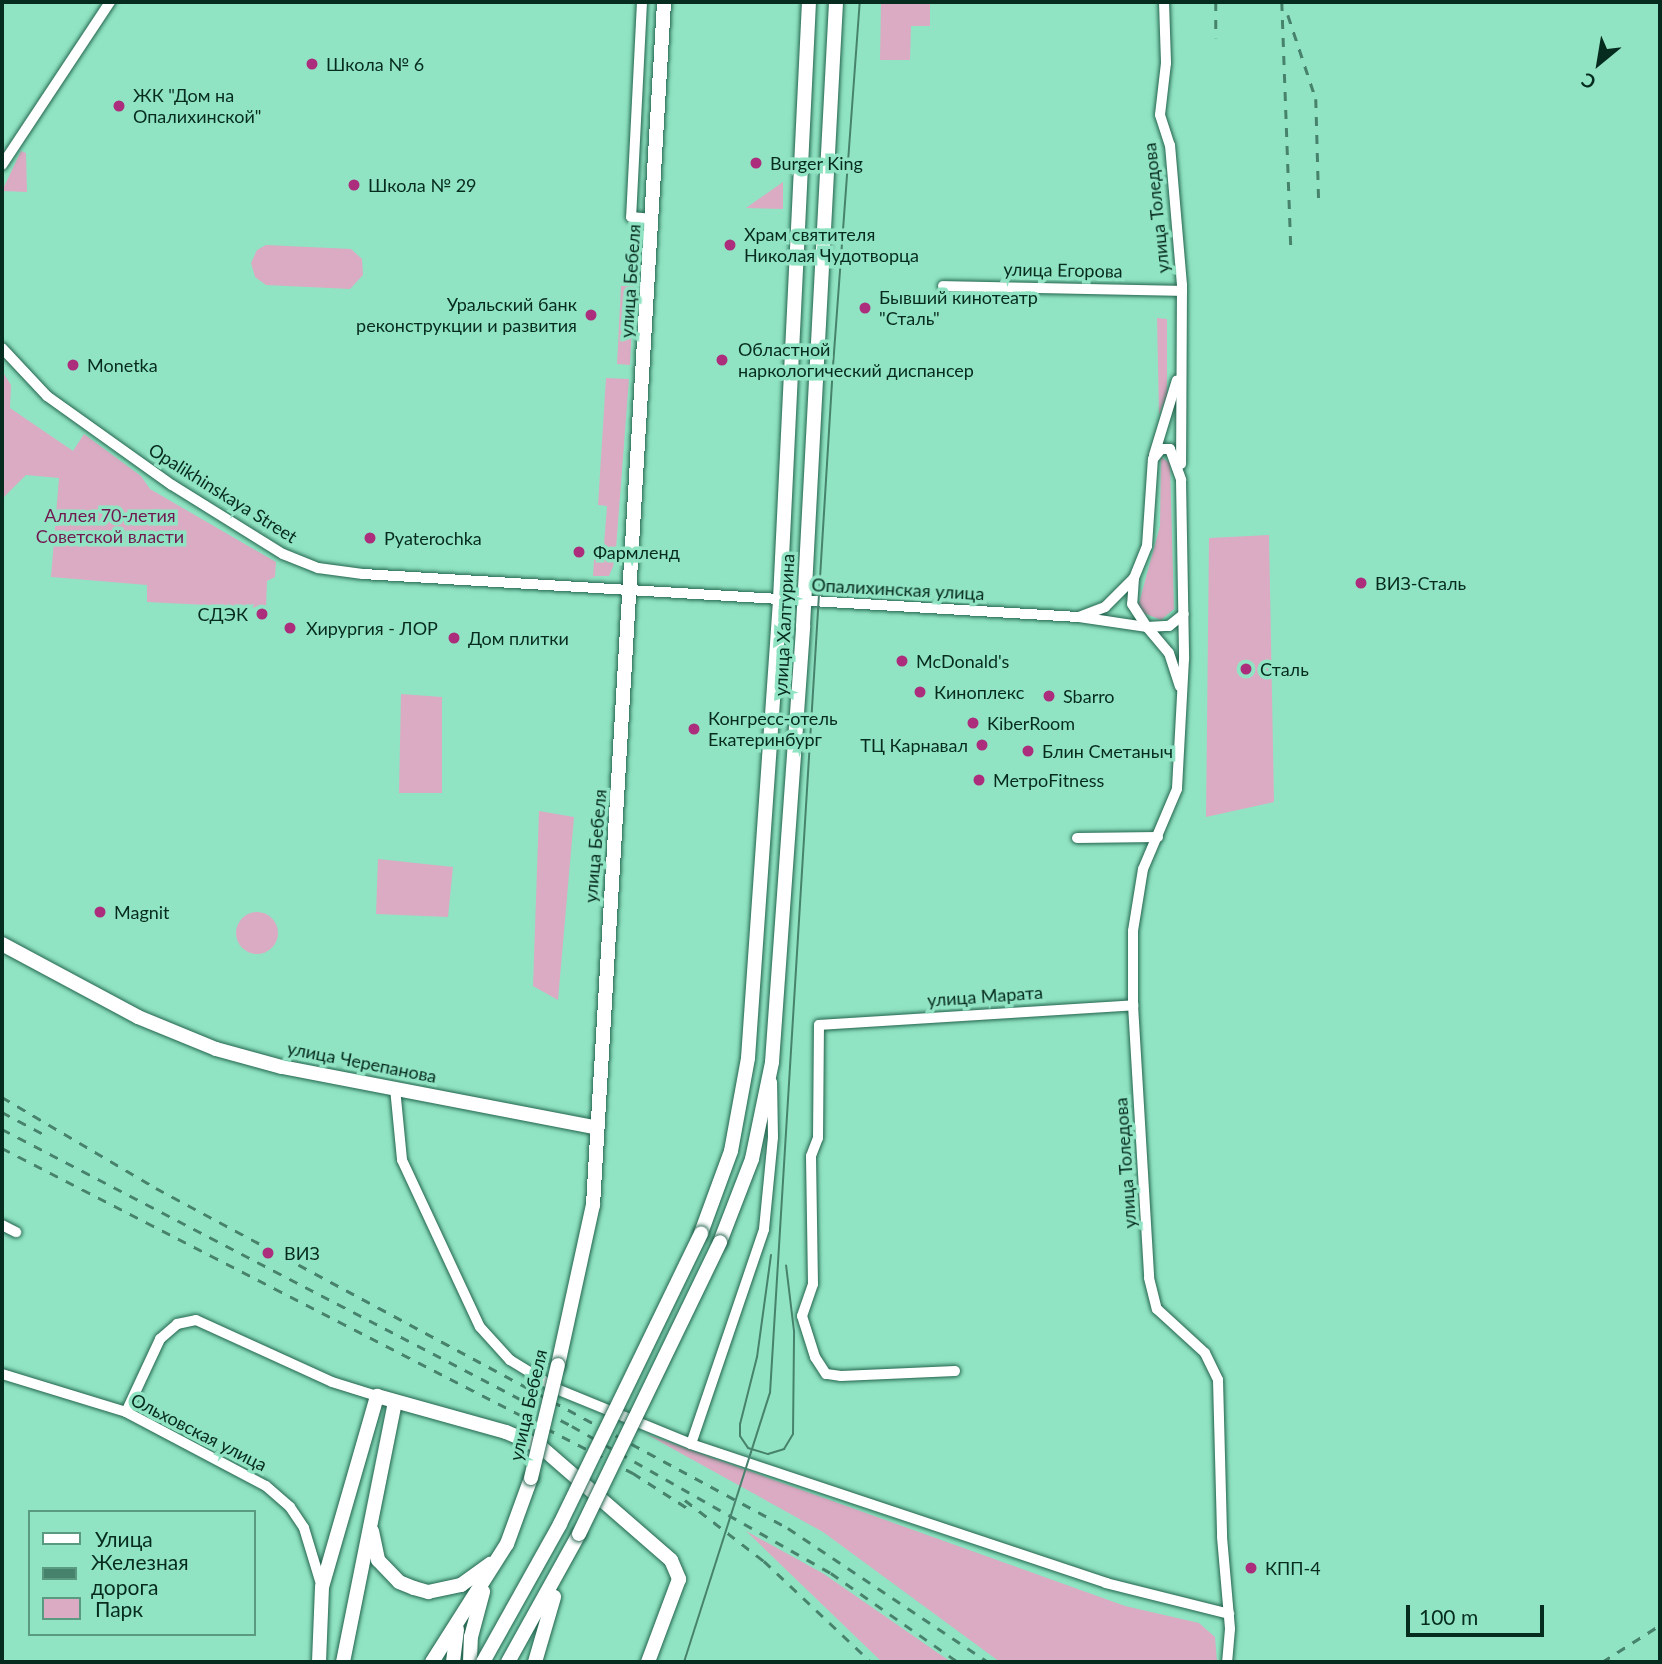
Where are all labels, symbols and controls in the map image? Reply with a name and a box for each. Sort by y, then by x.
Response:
north arrow [1564,28,1634,98]
place label: Школа № 6 [326,53,424,75]
marker: Школа № 6 [304,56,320,72]
text: С [1577,69,1599,95]
place label: ЖК "Дом на Опалихинской" [133,85,261,128]
marker: ЖК "Дом на Опалихинской" [111,98,127,114]
street label: улица Толедова [1138,142,1174,274]
place label: Burger King [770,152,863,174]
marker: Burger King [748,155,764,171]
place label: Школа № 29 [368,174,477,196]
marker: Школа № 29 [346,177,362,193]
street label: улица Бебеля [615,223,645,339]
place label: Храм святителя Николая Чудотворца [744,224,919,266]
marker: Храм святителя Николая Чудотворца [722,237,738,253]
street label: улица Егорова [1003,258,1123,282]
place label: Бывший кинотеатр "Сталь" [879,287,1038,330]
place label: Уральский банк реконструкции и развития [356,294,577,336]
marker: Бывший кинотеатр "Сталь" [857,300,873,316]
marker: Уральский банк реконструкции и развития [583,307,599,323]
place label: Областной наркологический диспансер [738,339,974,382]
marker: Областной наркологический диспансер [712,350,732,370]
place label: Monetka [87,354,158,376]
marker: Monetka [65,357,81,373]
street label: Opalikhinskaya Street [145,439,301,547]
park label: Аллея 70-летия Советской власти [36,505,184,548]
place label: Pyaterochka [384,527,482,549]
marker: Pyaterochka [362,530,378,546]
place label: Фармленд [593,541,680,563]
marker: Фармленд [571,544,587,560]
street label: улица Халтурина [769,553,799,697]
place label: ВИЗ-Сталь [1375,572,1466,594]
street label: Опалихинская улица [811,574,985,604]
marker: ВИЗ-Сталь [1353,575,1369,591]
place label: СДЭК [198,603,248,625]
marker: СДЭК [254,606,270,622]
place label: Хирургия - ЛОР [306,617,438,639]
marker: Хирургия - ЛОР [280,618,300,638]
place label: Дом плитки [468,627,569,649]
marker: Дом плитки [446,630,462,646]
place label: McDonald's [916,650,1009,672]
marker: McDonald's [894,653,910,669]
place label: Сталь [1260,658,1309,680]
marker: Сталь [1238,661,1254,677]
place label: Киноплекс [934,681,1024,703]
marker: Киноплекс [912,684,928,700]
place label: Sbarro [1063,685,1115,707]
marker: Sbarro [1041,688,1057,704]
place label: Конгресс-отель Екатеринбург [708,708,838,750]
place label: KiberRoom [987,712,1075,734]
marker: KiberRoom [965,715,981,731]
marker: Конгресс-отель Екатеринбург [686,721,702,737]
place label: ТЦ Карнавал [860,734,968,756]
marker: ТЦ Карнавал [974,737,990,753]
place label: Блин Сметаныч [1042,740,1173,762]
marker: Блин Сметаныч [1020,743,1036,759]
place label: МетроFitness [993,769,1104,791]
marker: МетроFitness [971,772,987,788]
street label: улица Бебеля [579,788,611,904]
place label: Magnit [114,901,170,923]
marker: Magnit [92,904,108,920]
street label: улица Марата [926,981,1044,1011]
street label: улица Черепанова [285,1037,439,1087]
street label: улица Толедова [1110,1097,1140,1229]
place label: ВИЗ [284,1242,320,1264]
marker: ВИЗ [258,1243,278,1263]
street label: улица Бебеля [505,1347,551,1463]
street label: Ольховская улица [127,1388,271,1476]
legend [28,1510,256,1636]
text: Улица [95,1526,153,1551]
text: Железная дорога [91,1549,189,1599]
place label: КПП-4 [1265,1557,1321,1579]
marker: КПП-4 [1243,1560,1259,1576]
scale bar [1410,1590,1548,1634]
text: Парк [95,1596,143,1621]
text: 100 m [1419,1604,1478,1629]

